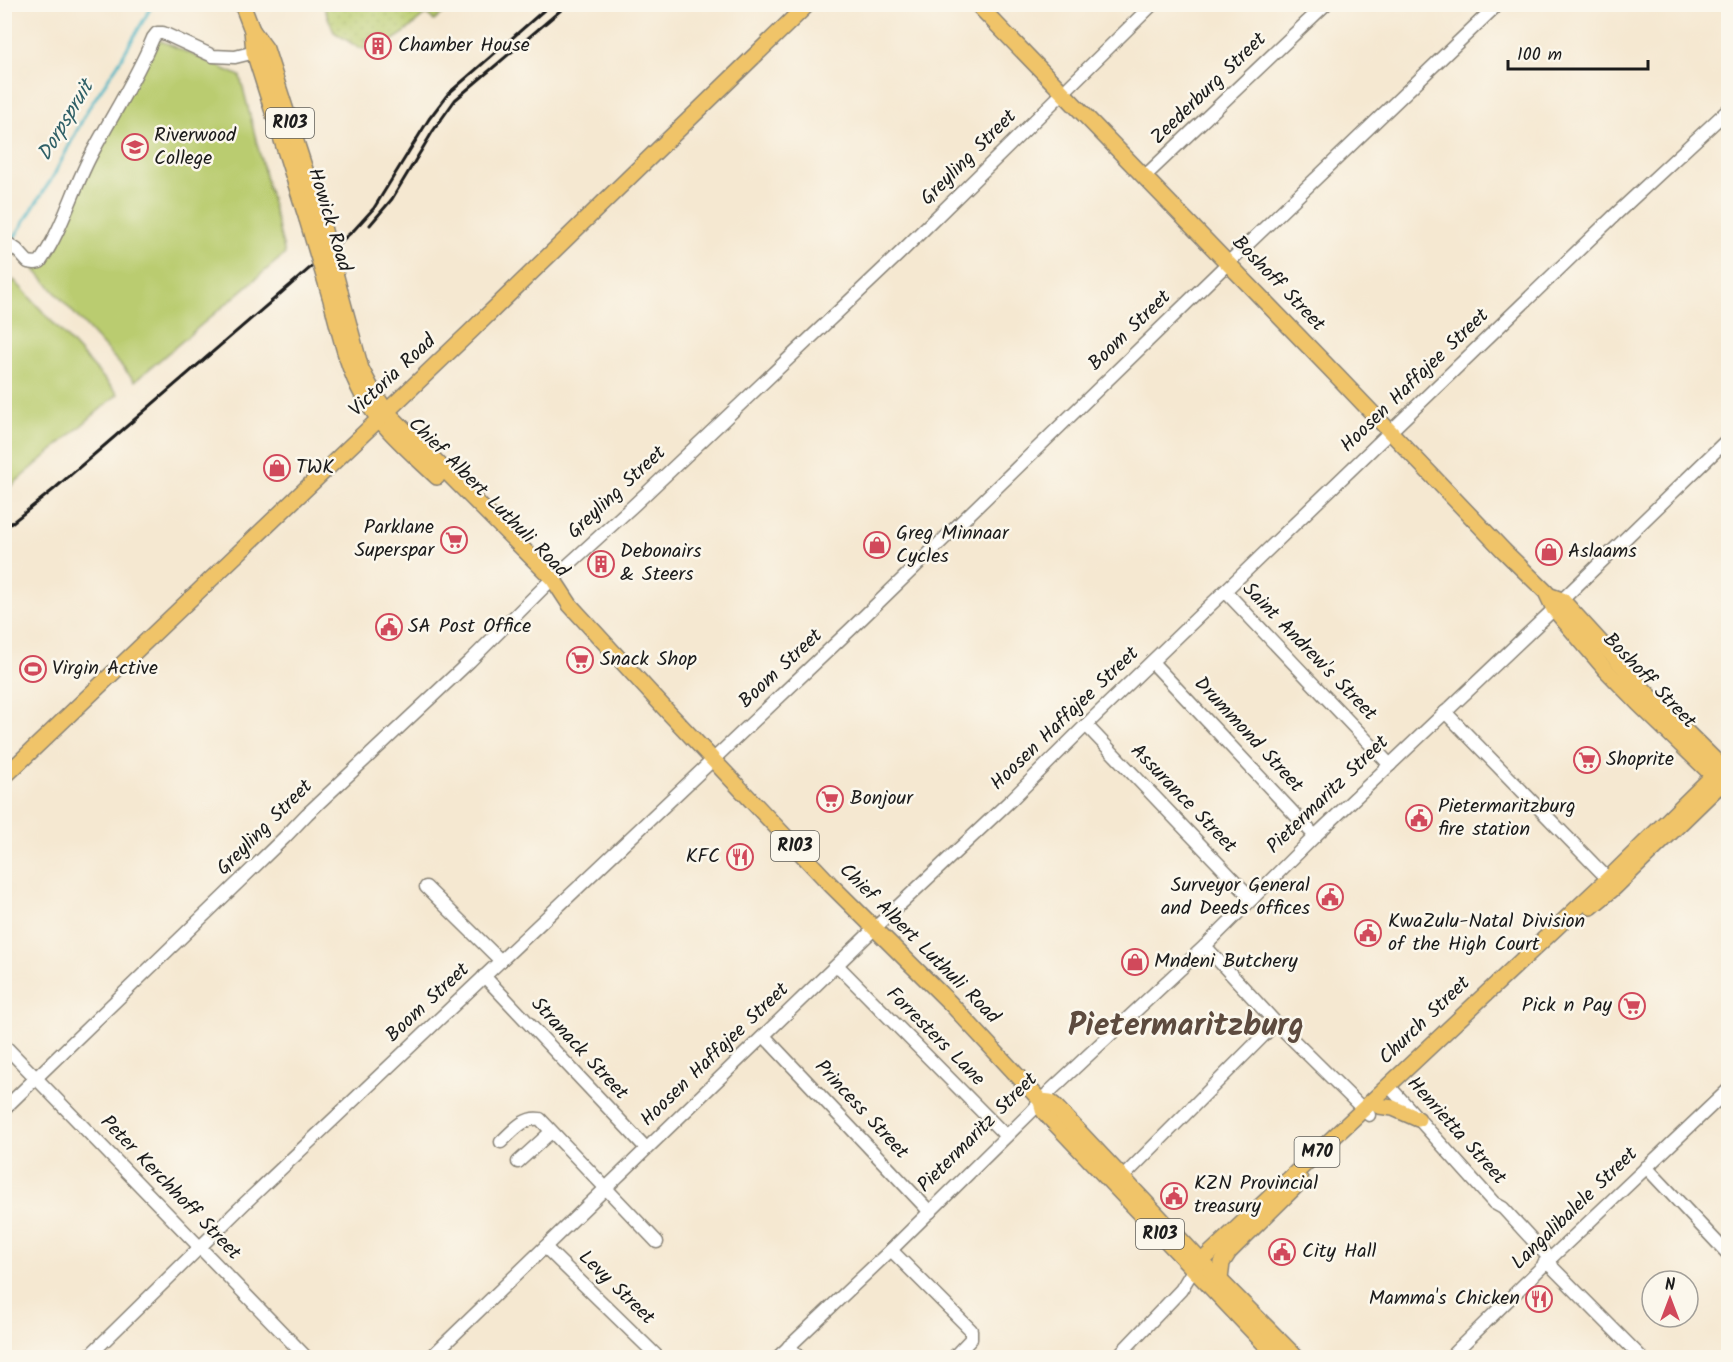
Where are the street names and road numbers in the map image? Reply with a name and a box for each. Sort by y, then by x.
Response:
street label: Zeederburg Street [1144,25,1275,153]
street label: Greyling Street [913,102,1025,214]
road number: R103 [266,108,314,138]
street label: Howick Road [298,164,360,277]
street label: Boshoff Street [1223,228,1333,340]
street label: Boom Street [1081,283,1179,379]
street label: Hoosen Haffajee Street [1333,301,1497,461]
street label: Victoria Road [342,326,445,425]
street label: Chief Albert Luthuli Road [400,410,577,587]
street label: Greyling Street [560,438,674,548]
street label: Saint Andrew's Street [1234,575,1384,729]
street label: Boom Street [731,621,831,717]
street label: Boshoff Street [1594,625,1704,737]
street label: Hoosen Haffajee Street [983,639,1147,799]
street label: Drummond Street [1185,669,1311,801]
street label: Pietermaritz Street [1259,728,1397,862]
street label: Assurance Street [1122,737,1244,861]
street label: Greyling Street [209,772,321,884]
road number: R103 [771,831,819,861]
street label: Chief Albert Luthuli Road [831,856,1008,1033]
street label: Boom Street [378,955,478,1051]
street label: Church Street [1372,969,1478,1073]
street label: Hoosen Haffajee Street [633,975,797,1135]
street label: Forresters Lane [878,980,992,1094]
street label: Stranack Street [522,990,636,1108]
street label: Princess Street [806,1053,916,1167]
street label: Pietermaritz Street [910,1065,1046,1201]
street label: Henrietta Street [1398,1069,1514,1193]
street label: Peter Kerchhoff Street [92,1108,248,1268]
road number: M70 [1294,1137,1340,1167]
street label: Langalibalele Street [1504,1140,1646,1278]
road number: R103 [1136,1219,1184,1249]
street label: Levy Street [570,1243,662,1333]

